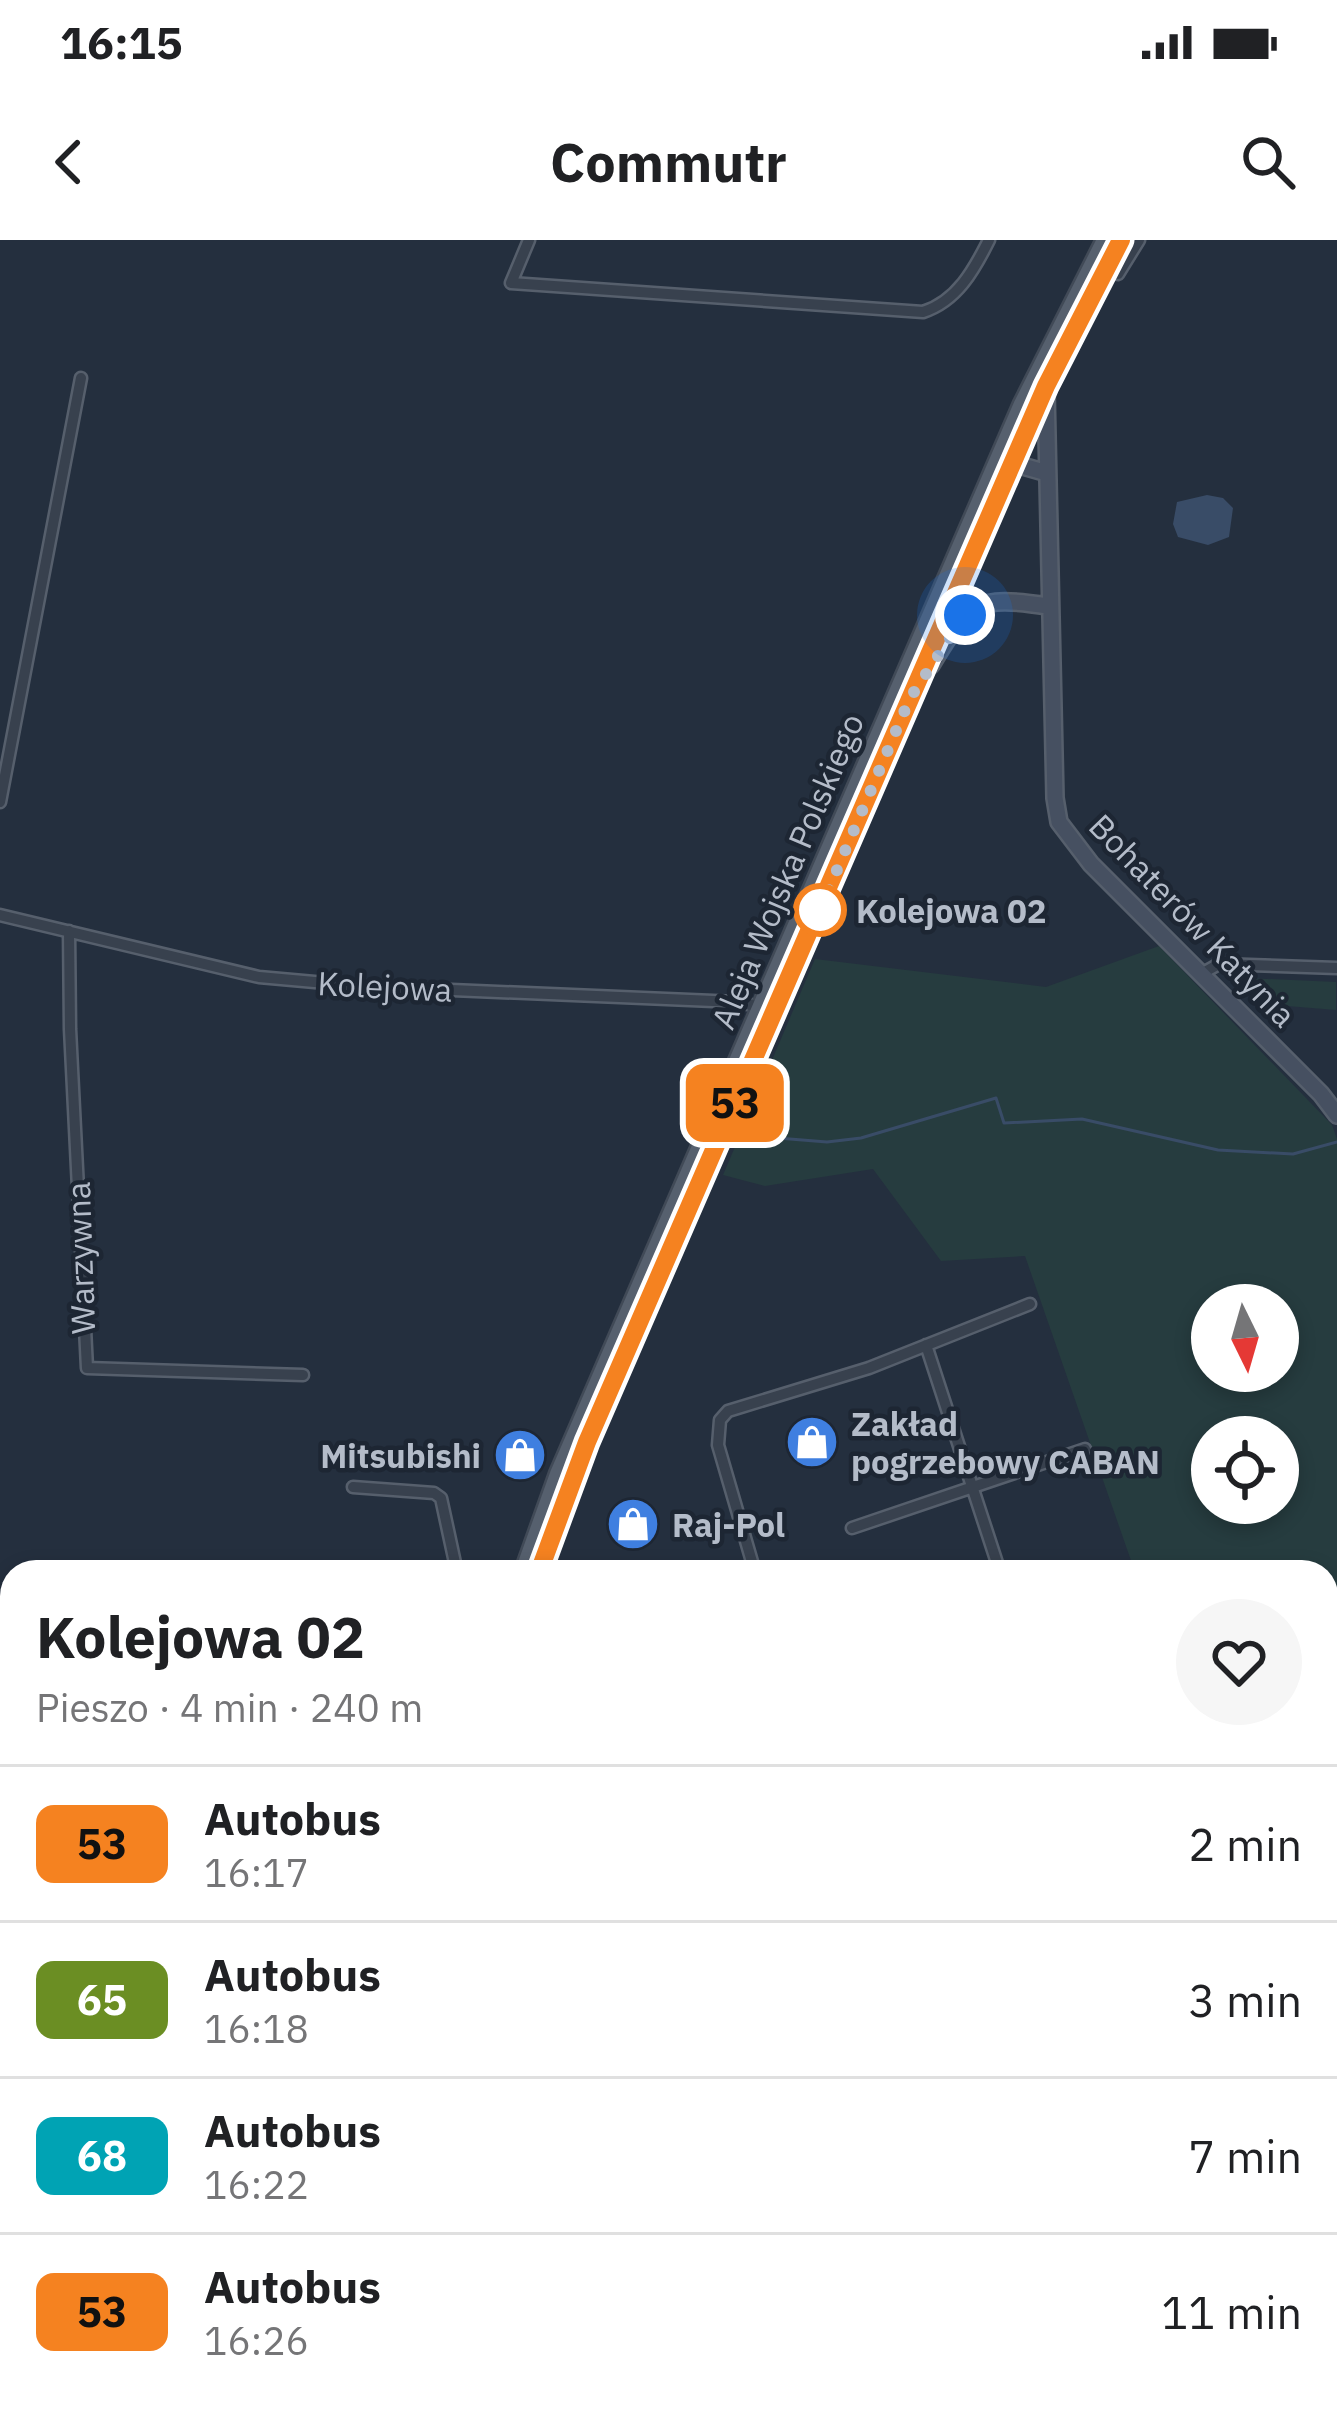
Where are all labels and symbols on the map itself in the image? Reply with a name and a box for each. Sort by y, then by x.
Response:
your location [935,585,995,645]
street label: Aleja Wojska Polskiego [701,707,873,1035]
street label: Bohaterów Katynia [1080,804,1306,1036]
marker: Kolejowa 02 [795,885,845,935]
place label: Kolejowa 02 [856,889,1046,932]
street label: Kolejowa [317,961,453,1011]
line badge: 53 [681,1064,789,1142]
street label: Warzywna [56,1181,104,1335]
north arrow [1191,1284,1299,1392]
place label: Zakład pogrzebowy CABAN [851,1402,1160,1483]
shop icon: Zakład pogrzebowy CABAN [784,1414,840,1470]
shop icon: Mitsubishi [492,1427,548,1483]
place label: Mitsubishi [320,1434,481,1477]
shop icon: Raj-Pol [605,1496,661,1552]
place label: Raj-Pol [672,1503,785,1546]

